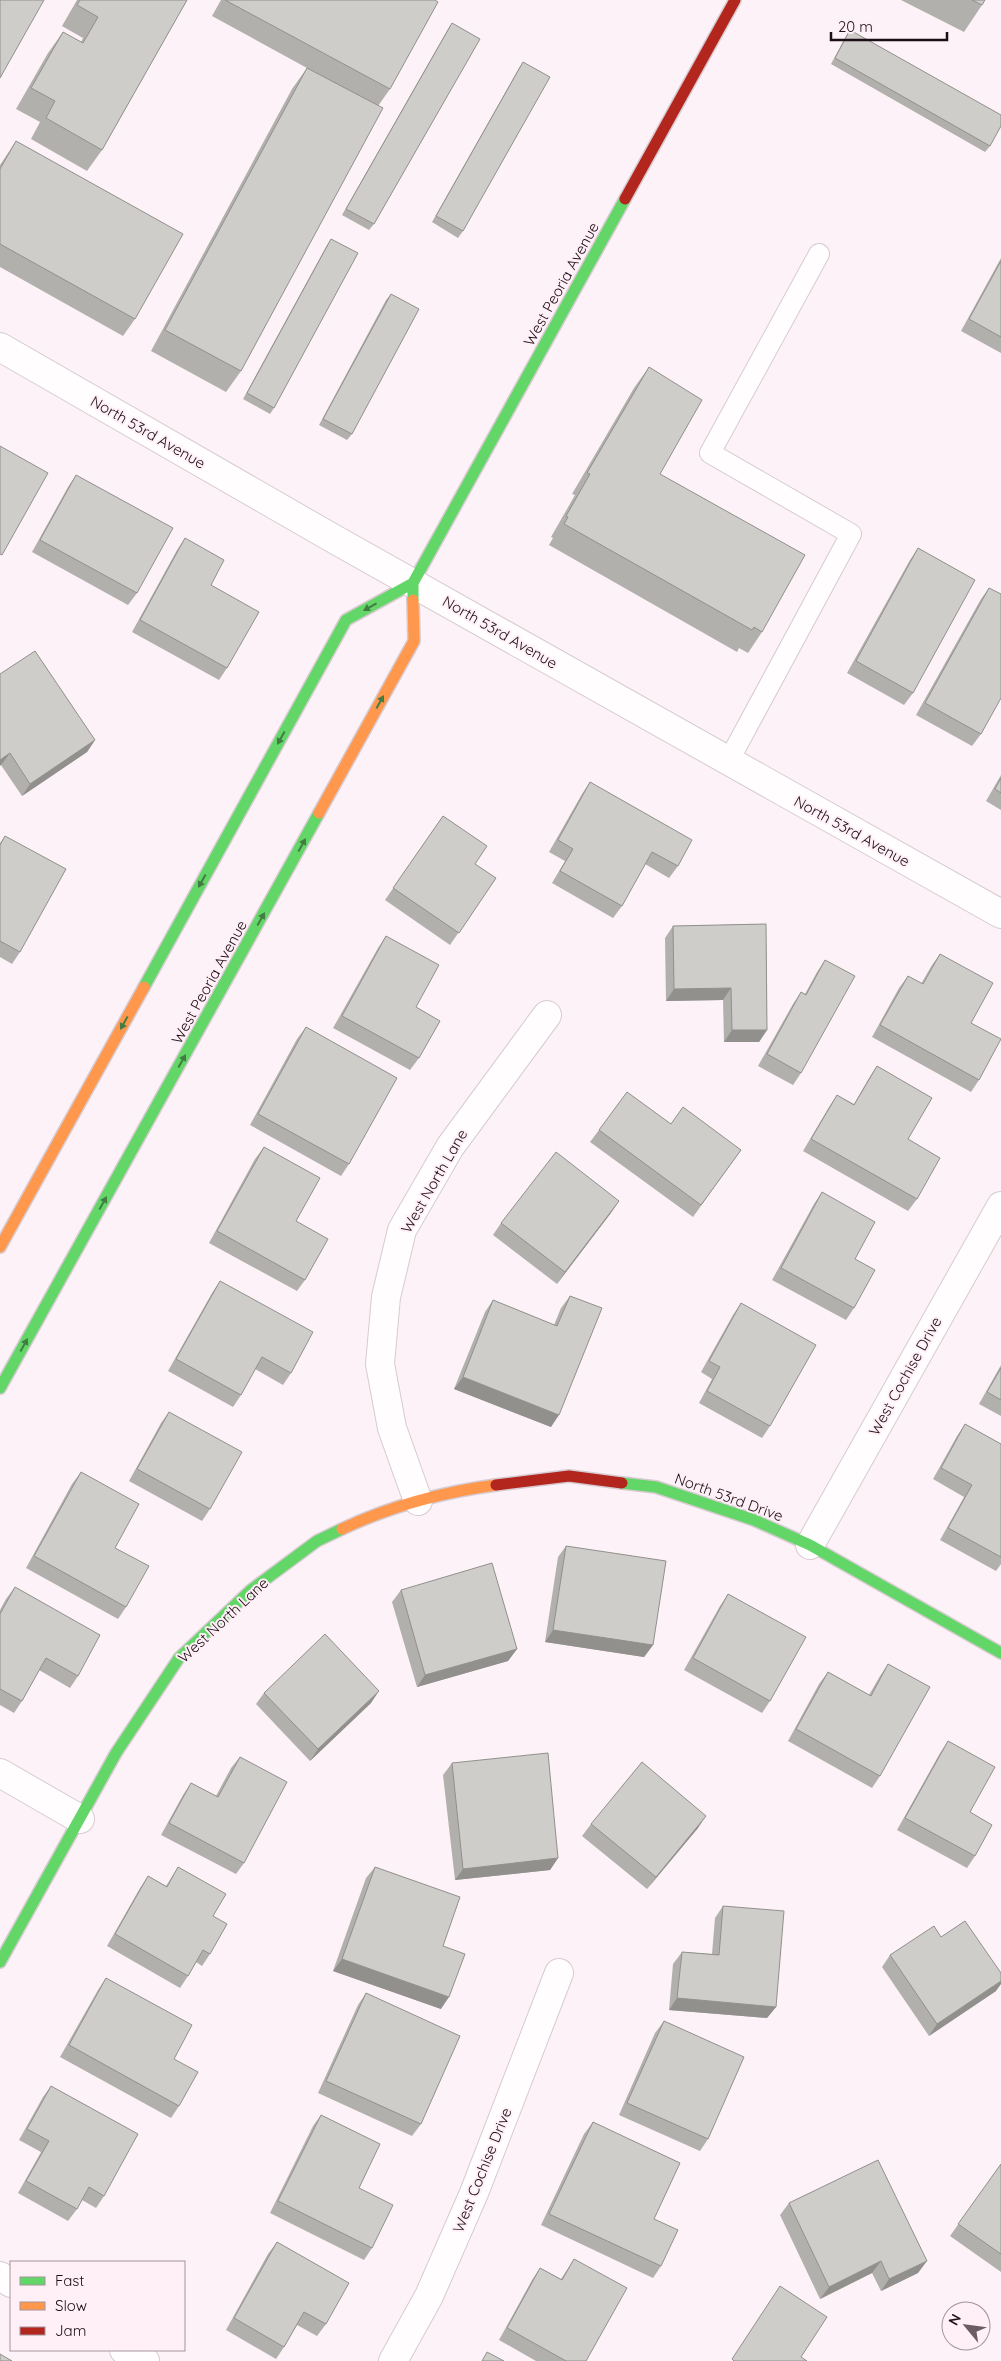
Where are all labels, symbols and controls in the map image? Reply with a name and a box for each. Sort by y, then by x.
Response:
scale bar [831,10,947,42]
text: 20 m [838,17,873,36]
street label: West Peoria Avenue [519,219,603,349]
street label: North 53rd Avenue [87,391,209,473]
street label: North 53rd Avenue [439,591,561,673]
one-way arrow [363,603,378,611]
one-way arrow [376,695,384,710]
one-way arrow [276,732,285,745]
street label: North 53rd Avenue [791,791,913,871]
one-way arrow [298,838,306,852]
one-way arrow [198,873,206,888]
one-way arrow [257,912,265,927]
street label: West Peoria Avenue [167,917,251,1047]
one-way arrow [119,1016,128,1030]
one-way arrow [178,1054,186,1069]
street label: West North Lane [397,1126,471,1236]
one-way arrow [99,1196,107,1211]
street label: West Cochise Drive [864,1313,946,1439]
one-way arrow [19,1339,28,1352]
street label: North 53rd Drive [672,1469,786,1525]
street label: West North Lane [174,1573,272,1667]
street label: West Cochise Drive [448,2105,516,2235]
legend [10,2261,185,2351]
text: Fast [55,2271,84,2290]
text: Slow [55,2296,87,2315]
north arrow [941,2301,991,2351]
text: N [944,2311,965,2329]
text: Jam [55,2321,86,2340]

